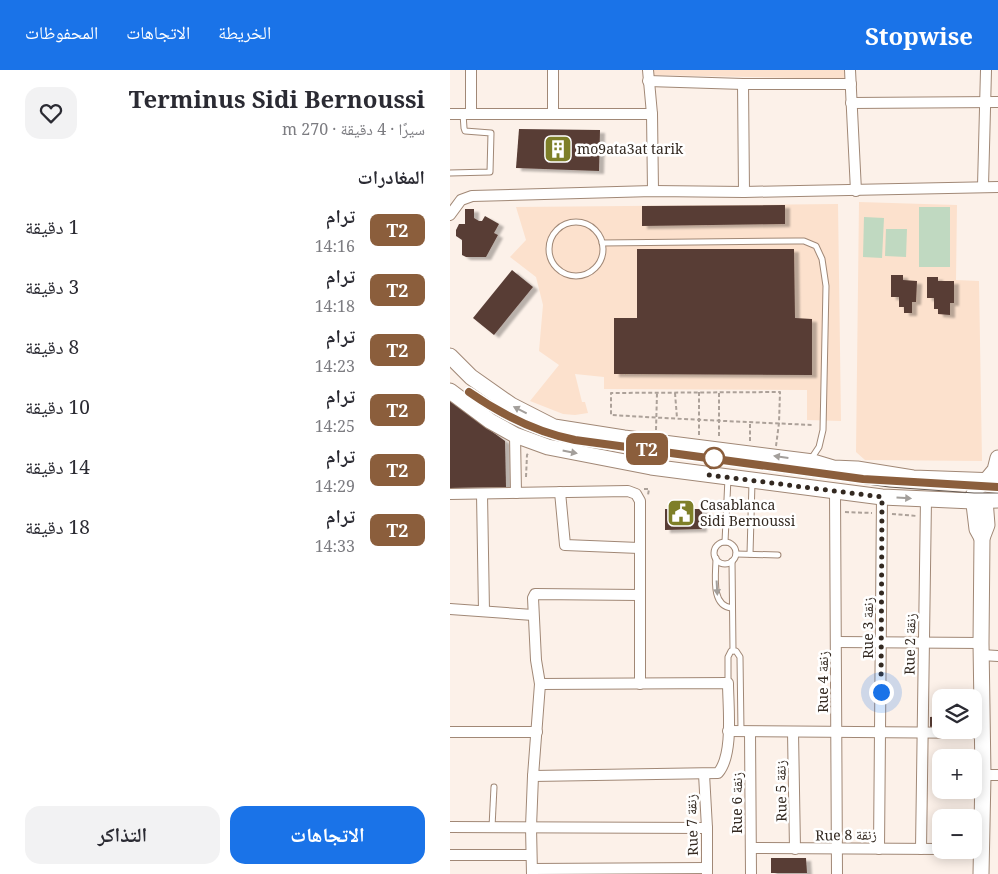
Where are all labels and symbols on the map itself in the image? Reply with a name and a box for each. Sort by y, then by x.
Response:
building icon: mo9ata3at tarik [543,134,573,164]
place label: mo9ata3at tarik [577,139,684,158]
one-way arrow [512,406,527,414]
line badge: T2 [624,433,670,465]
unlabelled marker [703,447,725,469]
one-way arrow [562,448,578,456]
one-way arrow [772,453,788,461]
one-way arrow [896,494,912,502]
place label: Casablanca Sidi Bernoussi [700,495,796,530]
public building icon: Casablanca Sidi Bernoussi [666,498,696,528]
one-way arrow [713,580,721,596]
street label: Rue 3 زنقة [858,597,877,659]
street label: Rue 2 زنقة [899,613,920,675]
street label: Rue 4 زنقة [813,651,832,713]
your location [869,680,894,705]
street label: Rue 5 زنقة [770,760,791,822]
street label: Rue 6 زنقة [727,772,746,834]
street label: Rue 7 زنقة [681,794,702,856]
street label: Rue 8 زنقة [815,824,877,845]

